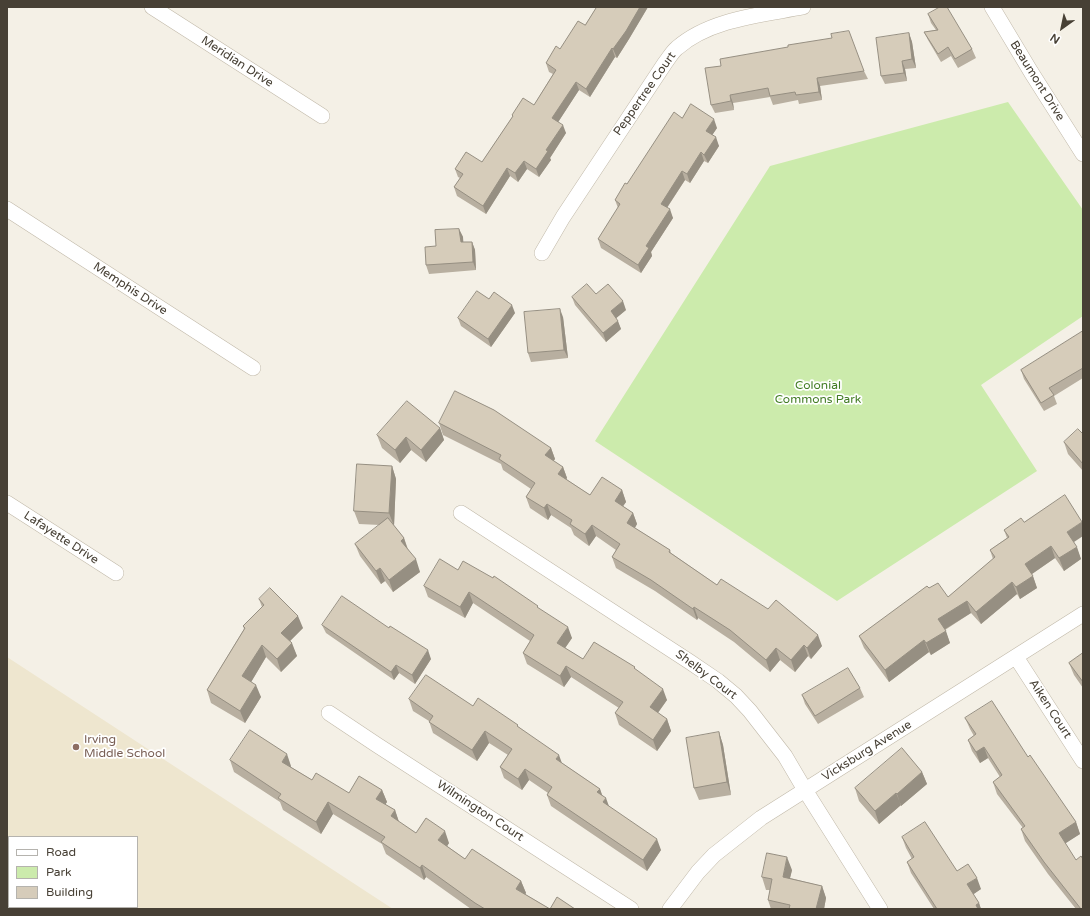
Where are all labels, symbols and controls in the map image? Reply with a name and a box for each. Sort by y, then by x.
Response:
north arrow [1042,8,1082,48]
text: N [1048,31,1062,46]
street label: Meridian Drive [198,33,276,91]
street label: Beaumont Drive [1007,38,1067,124]
street label: Peppertree Court [611,49,679,139]
street label: Memphis Drive [90,260,170,318]
park label: Colonial Commons Park [775,379,861,407]
street label: Lafayette Drive [21,508,101,568]
street label: Shelby Court [672,647,740,703]
street label: Aiken Court [1026,677,1074,741]
street label: Vicksburg Avenue [820,718,914,784]
place label: Irving Middle School [84,733,165,761]
marker: Irving Middle School [71,742,81,752]
street label: Wilmington Court [434,777,526,845]
legend [8,836,138,908]
text: Road [46,845,76,859]
text: Park [46,865,72,879]
text: Building [46,885,93,899]

